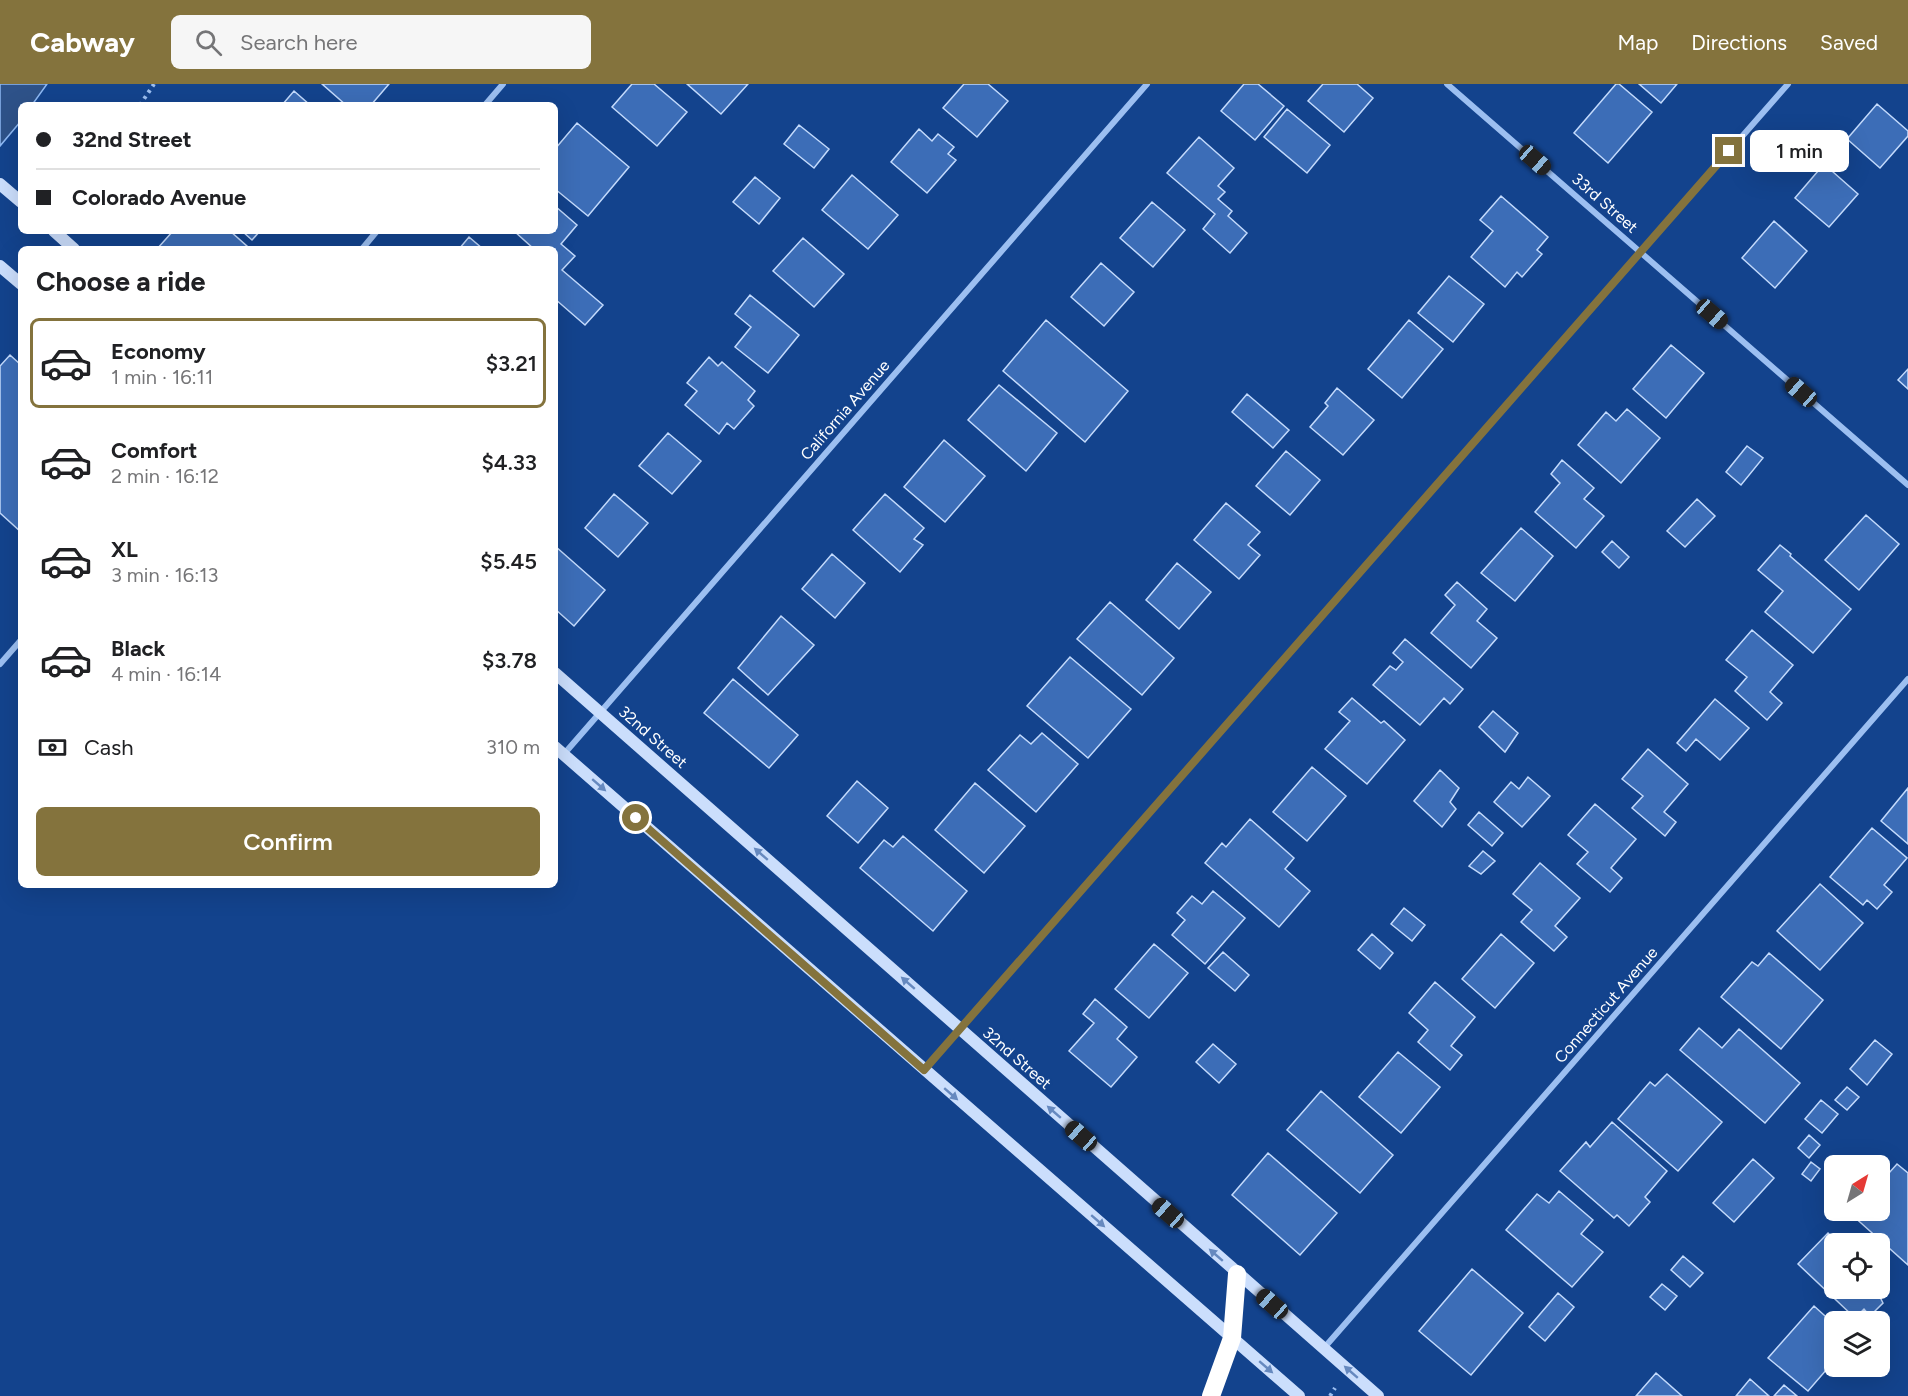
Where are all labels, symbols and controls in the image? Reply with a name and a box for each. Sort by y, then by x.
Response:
search box [171,15,591,69]
text: Cabway [30,25,135,59]
icon: search [192,26,225,59]
text: Search here [240,29,357,56]
text: Map [1617,30,1658,55]
text: Directions [1691,30,1787,55]
text: Saved [1820,30,1878,55]
text: 32nd Street [72,126,192,153]
callout: 1 min [1750,130,1849,172]
route end [1715,137,1742,164]
text: 1 min [1776,139,1823,163]
car [1516,141,1554,179]
street label: 33rd Street [1568,169,1642,237]
text: Colorado Avenue [72,184,246,211]
text: Choose a ride [36,265,205,298]
car [1693,295,1731,333]
icon: car [39,336,93,390]
text: Economy [111,338,206,365]
text: $3.21 [486,350,537,377]
street label: California Avenue [796,356,894,464]
text: 1 min · 16:11 [111,365,213,389]
car [1782,373,1820,411]
icon: car [39,435,93,489]
text: Comfort [111,437,197,464]
text: $4.33 [482,449,537,476]
text: 2 min · 16:12 [111,464,219,488]
icon: car [39,534,93,588]
text: XL [111,536,138,563]
text: $5.45 [480,548,537,575]
text: 3 min · 16:13 [111,563,218,587]
icon: car [39,633,93,687]
text: Black [111,635,165,662]
text: $3.78 [482,647,537,674]
text: 4 min · 16:14 [111,662,221,686]
street label: 32nd Street [615,702,691,772]
icon: cash [36,731,69,764]
text: Cash [84,734,134,761]
text: 310 m [486,735,540,759]
one-way arrow [591,778,606,791]
route start [622,804,649,831]
button: Confirm [36,807,540,876]
one-way arrow [753,848,769,861]
street label: Connecticut Avenue [1550,943,1662,1067]
one-way arrow [900,977,915,990]
street label: 32nd Street [979,1023,1055,1093]
one-way arrow [943,1087,958,1100]
one-way arrow [1047,1106,1062,1119]
car [1062,1117,1100,1155]
north arrow [1824,1155,1890,1221]
map controls [1824,1155,1890,1377]
car [1149,1194,1187,1232]
one-way arrow [1090,1215,1106,1228]
button: locate [1824,1233,1890,1299]
one-way arrow [1209,1249,1224,1262]
car [1253,1285,1291,1323]
button: layers [1824,1311,1890,1377]
one-way arrow [1258,1360,1273,1373]
one-way arrow [1344,1366,1359,1379]

